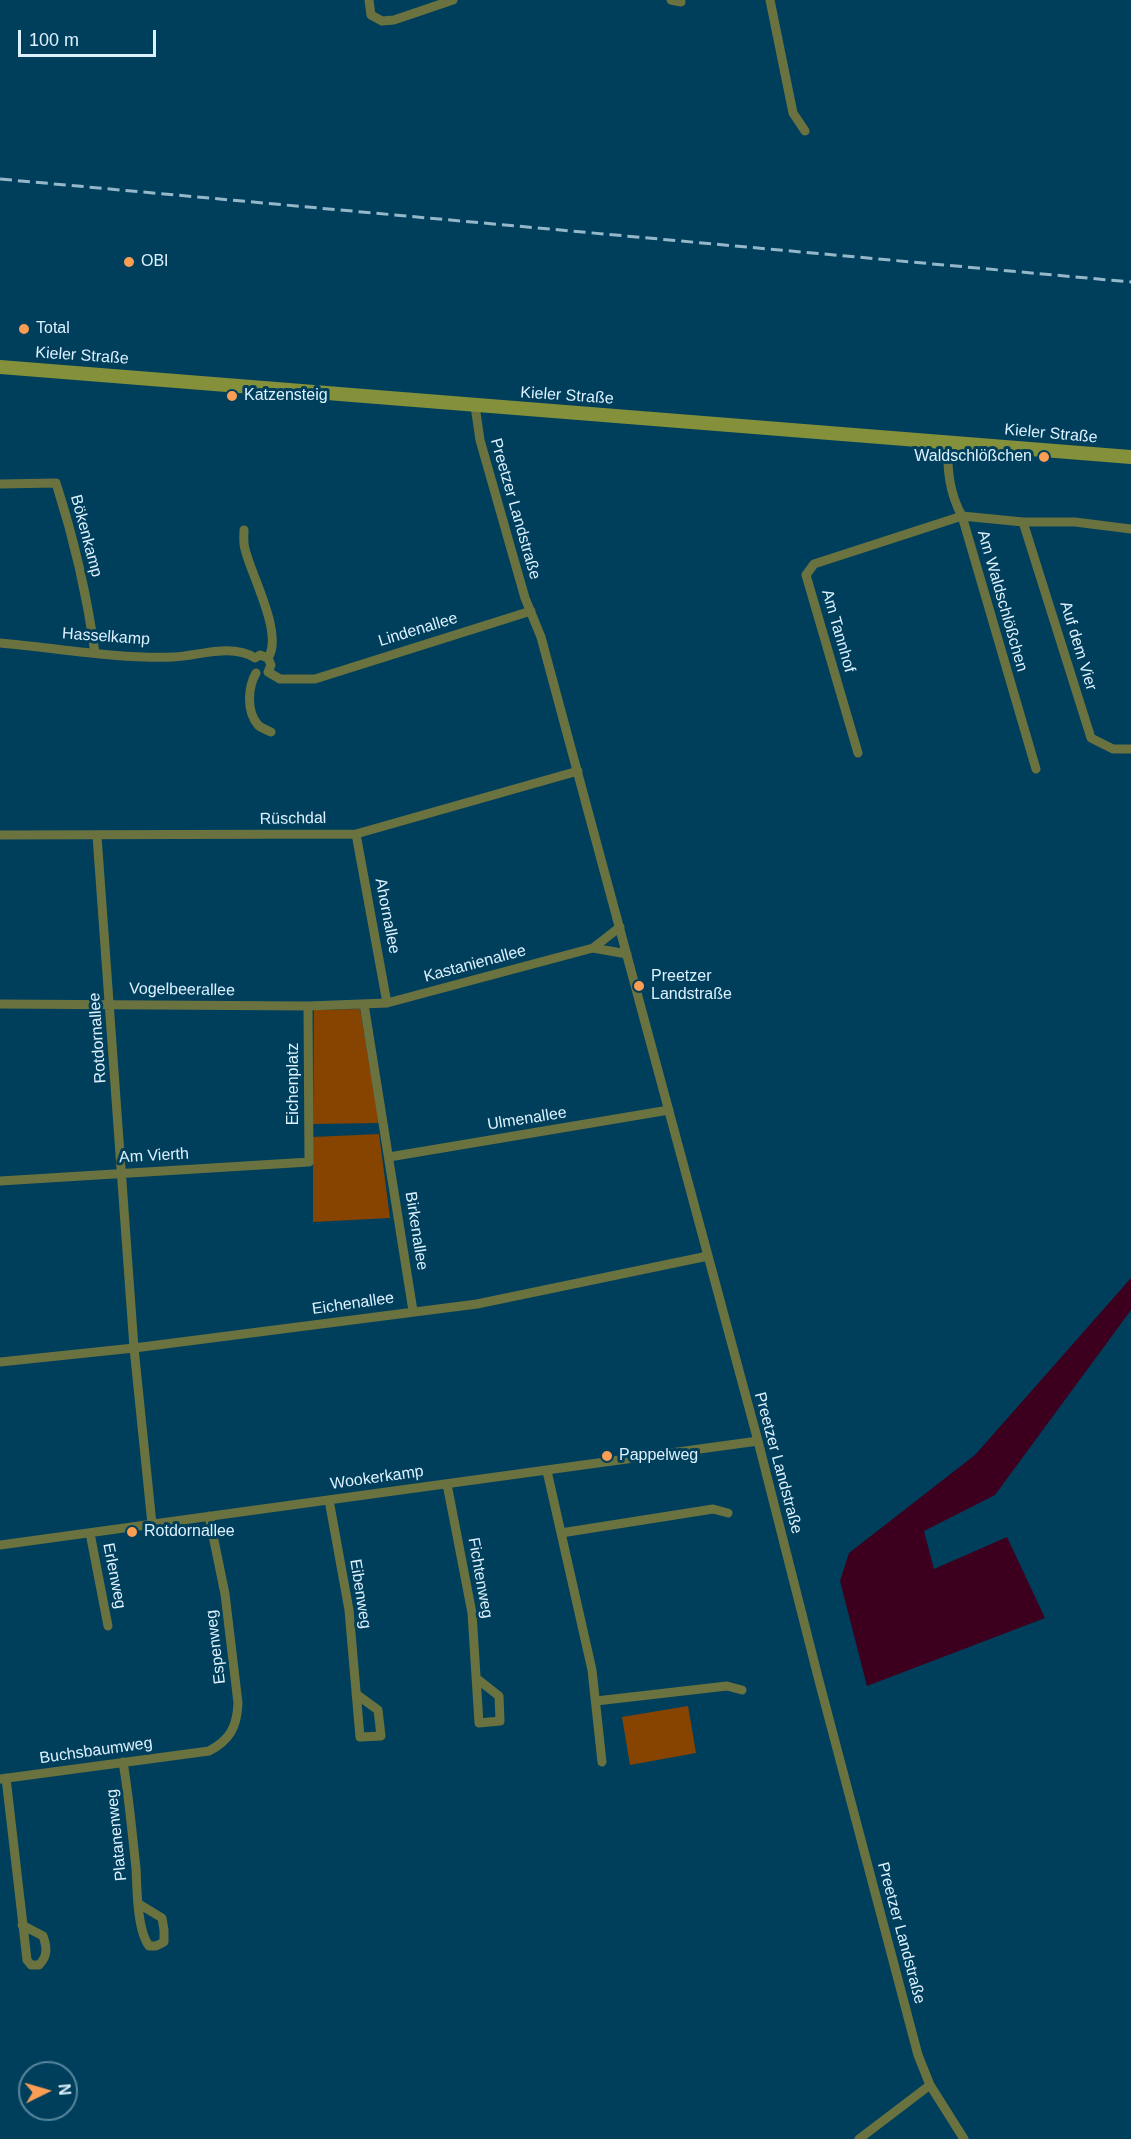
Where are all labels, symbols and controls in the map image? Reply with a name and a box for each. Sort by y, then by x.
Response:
scale bar [21,18,159,56]
text: 100 m [29,30,79,50]
place label: OBI [141,252,169,272]
marker: OBI [122,255,136,269]
place label: Total [36,319,70,339]
marker: Total [17,322,31,336]
street label: Kieler Straße [35,343,129,369]
street label: Kieler Straße [520,383,614,409]
place label: Katzensteig [244,386,328,406]
marker: Katzensteig [225,389,239,403]
street label: Kieler Straße [1004,420,1098,448]
street label: Preetzer Landstraße [486,436,544,582]
place label: Waldschlößchen [914,447,1032,467]
marker: Waldschlößchen [1037,450,1051,464]
street label: Bökenkamp [66,493,106,579]
street label: Am Waldschlößchen [973,528,1031,674]
street label: Am Tannhof [817,587,859,675]
street label: Auf dem Vier [1055,599,1101,693]
street label: Lindenallee [376,609,460,651]
street label: Hasselkamp [61,624,151,650]
street label: Rüschdal [259,809,327,829]
street label: Ahornallee [370,877,404,955]
street label: Kastanienallee [422,941,528,987]
place label: Preetzer Landstraße [651,967,732,1005]
street label: Vogelbeerallee [129,979,235,1001]
marker: Preetzer Landstraße [632,979,646,993]
street label: Rotdornallee [85,992,111,1084]
street label: Eichenplatz [284,1043,304,1125]
street label: Ulmenallee [486,1103,568,1135]
street label: Am Vierth [119,1145,189,1167]
street label: Birkenallee [400,1190,432,1272]
street label: Eichenallee [311,1289,395,1319]
street label: Preetzer Landstraße [750,1390,806,1536]
place label: Pappelweg [619,1446,698,1466]
marker: Pappelweg [600,1449,614,1463]
street label: Wookerkamp [329,1462,425,1494]
place label: Rotdornallee [144,1522,235,1542]
marker: Rotdornallee [125,1525,139,1539]
street label: Fichtenweg [463,1536,497,1620]
street label: Erlenweg [98,1541,130,1611]
street label: Eibenweg [345,1558,375,1630]
street label: Espenweg [202,1609,230,1685]
street label: Buchsbaumweg [38,1734,154,1768]
street label: Platanenweg [103,1788,131,1882]
street label: Preetzer Landstraße [873,1860,929,2006]
north arrow [18,2061,78,2121]
text: N [55,2083,73,2096]

